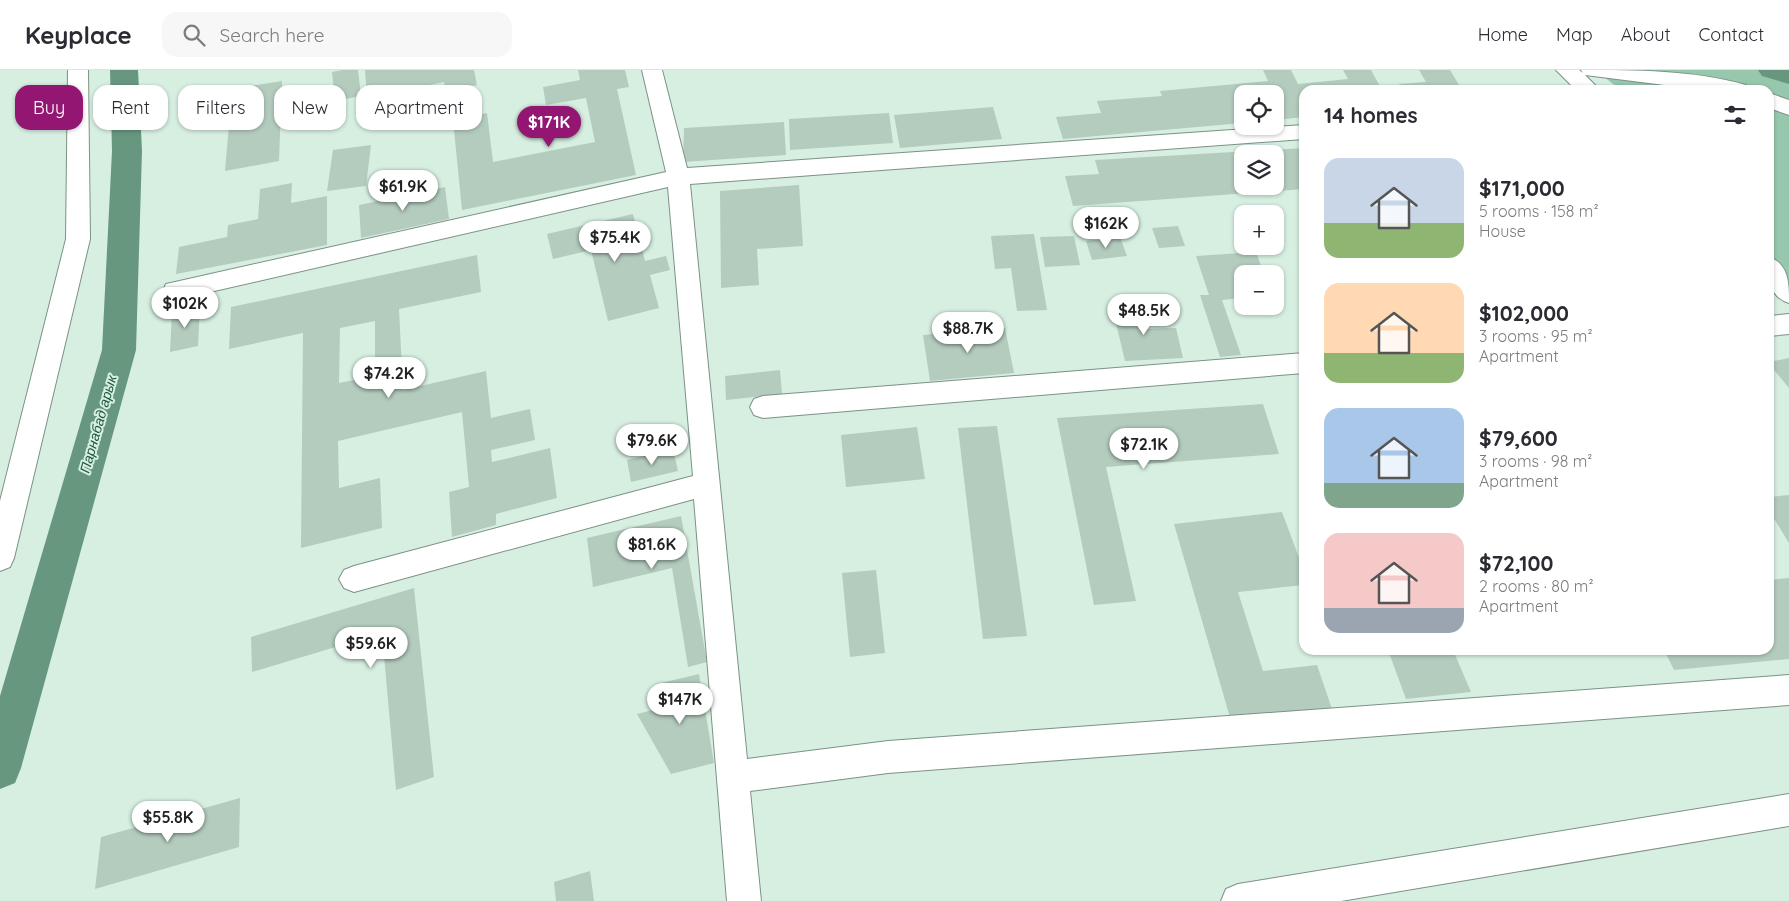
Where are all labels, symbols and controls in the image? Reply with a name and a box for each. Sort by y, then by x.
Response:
search box [162,12,512,57]
text: Keyplace [25,20,132,50]
icon: search [180,21,208,49]
text: Search here [220,23,325,47]
text: Home [1478,23,1528,46]
text: Map [1556,23,1593,46]
text: About [1621,23,1671,46]
text: Contact [1699,23,1764,46]
chip: Buy [15,85,83,130]
chip: Rent [93,85,168,130]
chip: Filters [178,85,264,130]
chip: New [274,85,346,130]
chip: Apartment [356,85,482,130]
map controls [1234,85,1284,315]
button: locate [1234,85,1284,135]
icon: filters [1721,101,1749,129]
text: 14 homes [1324,102,1418,128]
pin: $171K [514,106,584,148]
text: $171K [528,112,570,132]
button: layers [1234,145,1284,195]
pin: $61.9K [362,170,444,212]
text: $171,000 [1479,175,1565,201]
text: $61.9K [379,176,427,196]
icon: home [1364,178,1424,238]
text: 5 rooms · 158 m² [1479,201,1599,221]
button: + [1234,205,1284,255]
pin: $162K [1071,206,1141,249]
text: $162K [1084,213,1128,233]
pin: $75.4K [574,220,656,263]
text: House [1479,221,1526,241]
text: $75.4K [590,227,640,247]
button: − [1234,265,1284,315]
pin: $102K [150,286,220,329]
text: $102K [162,293,208,313]
pin: $48.5K [1103,294,1185,336]
text: $48.5K [1118,300,1170,320]
text: $102,000 [1479,300,1569,326]
icon: home [1364,303,1424,363]
pin: $88.7K [927,312,1009,354]
text: $88.7K [943,318,993,338]
text: 3 rooms · 95 m² [1479,326,1593,346]
text: Apartment [1479,346,1559,366]
pin: $74.2K [348,356,430,399]
text: $74.2K [364,363,414,383]
water label: Парнабад арык [75,372,121,475]
pin: $79.6K [611,424,693,466]
text: $79,600 [1479,425,1558,451]
pin: $72.1K [1103,428,1185,470]
icon: home [1364,428,1424,488]
text: $79.6K [627,430,677,450]
text: $72.1K [1120,434,1168,454]
text: 3 rooms · 98 m² [1479,451,1592,471]
text: Apartment [1479,471,1559,491]
pin: $81.6K [611,528,693,570]
text: $81.6K [628,534,676,554]
text: $72,100 [1479,550,1553,576]
icon: home [1364,553,1424,613]
text: 2 rooms · 80 m² [1479,576,1594,596]
text: Apartment [1479,596,1559,616]
pin: $59.6K [330,626,412,669]
text: $59.6K [346,633,396,653]
pin: $147K [645,682,715,725]
text: $147K [658,689,702,709]
pin: $55.8K [127,800,209,843]
text: $55.8K [143,807,193,827]

